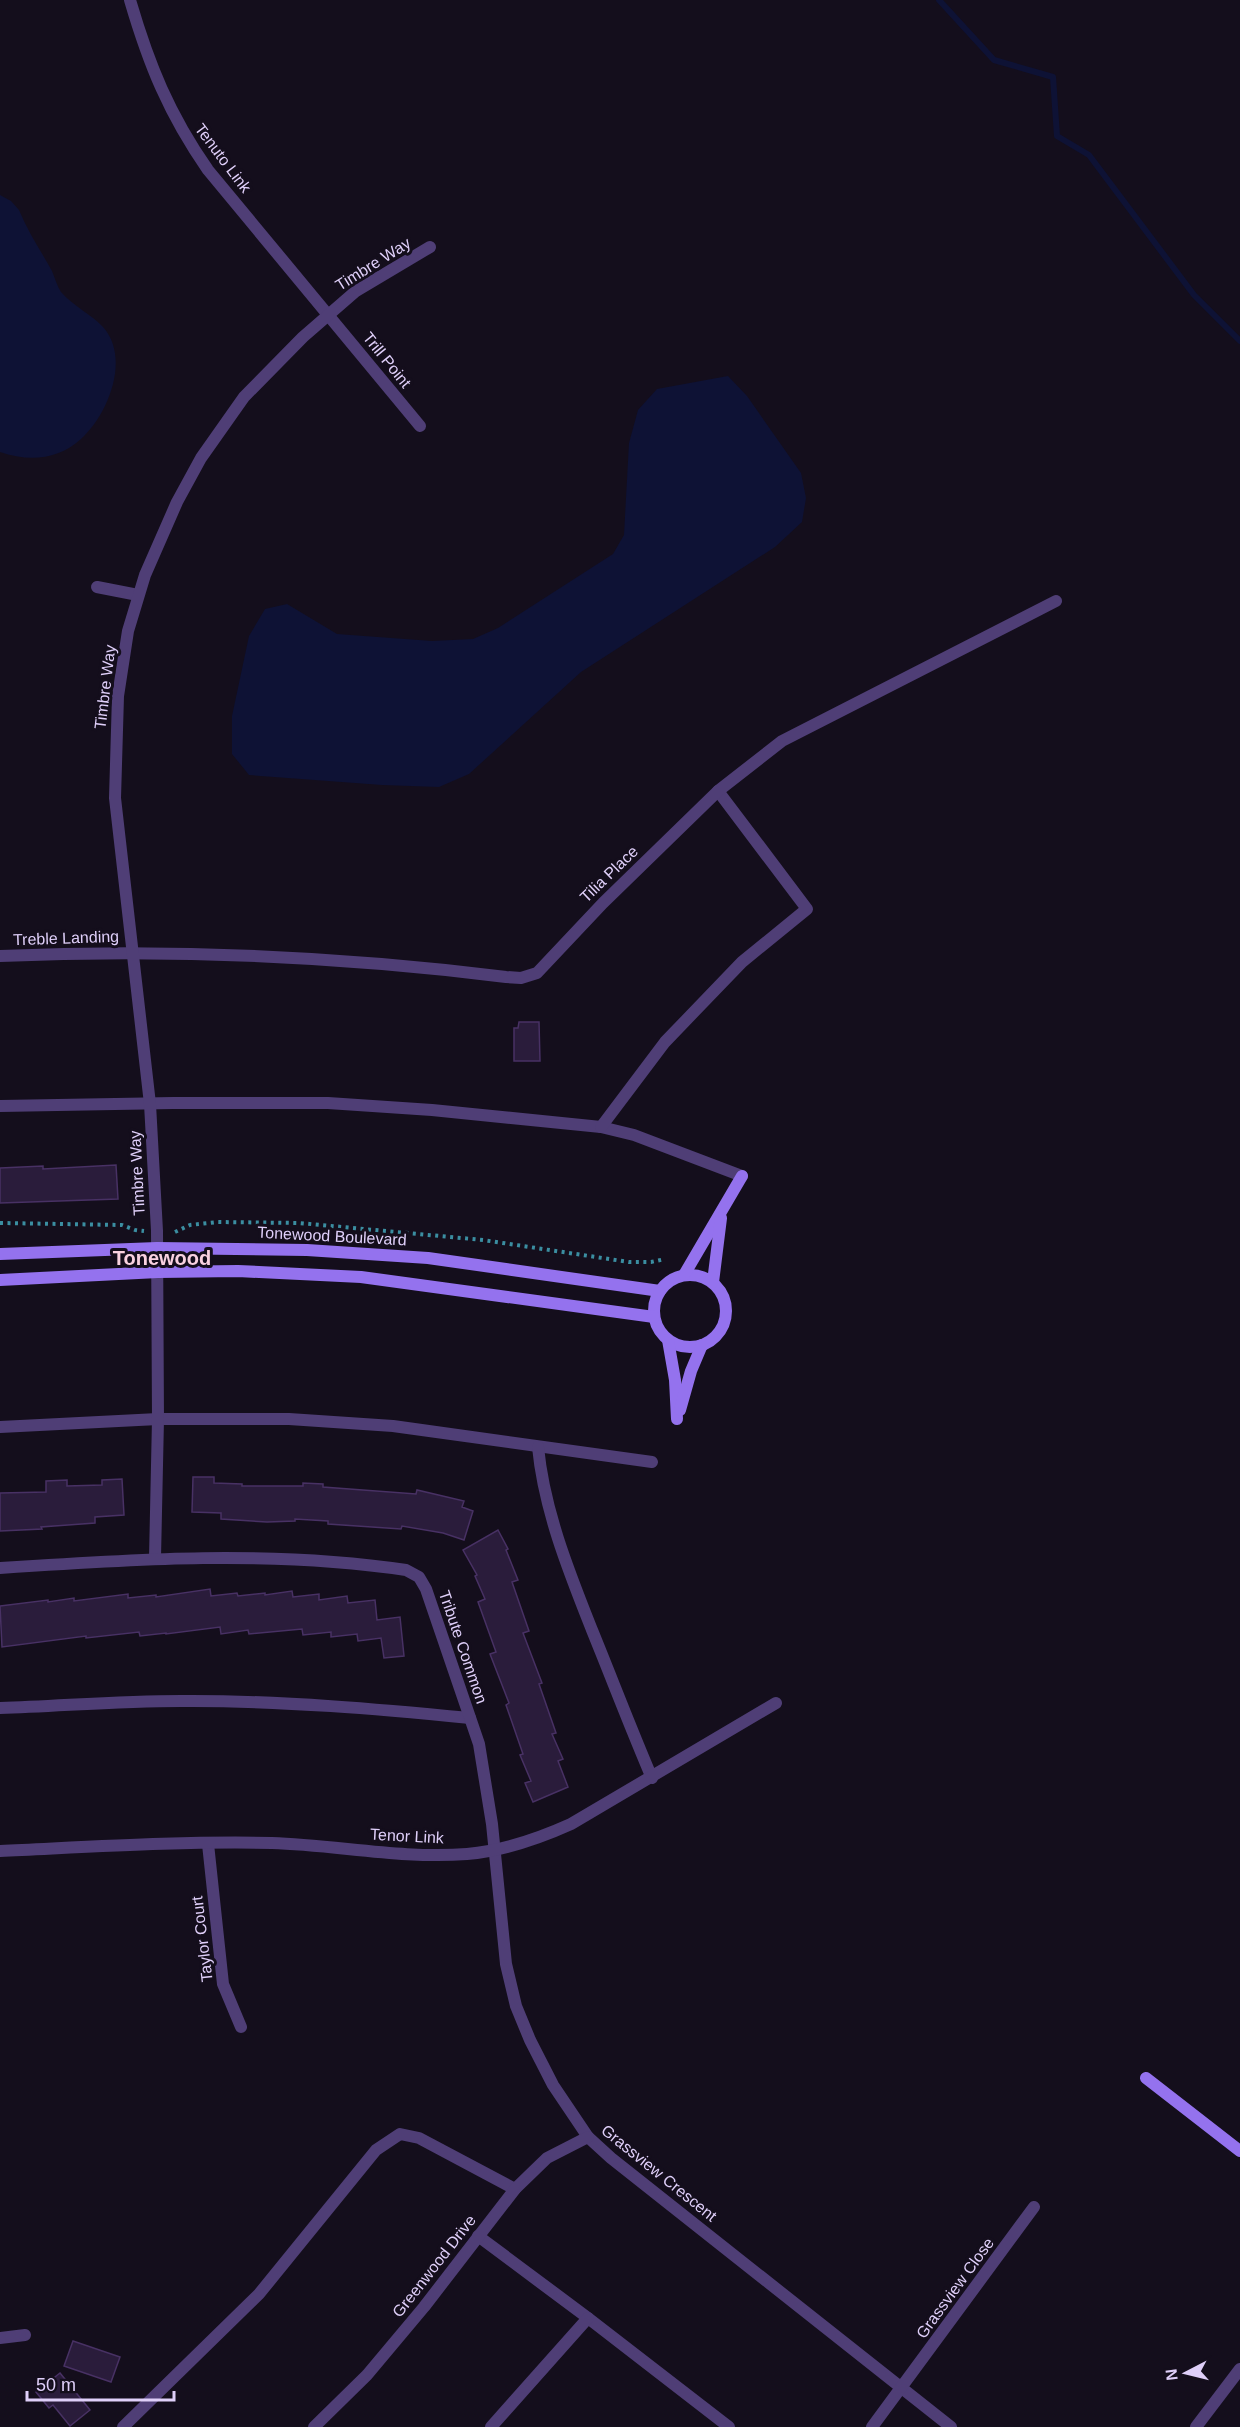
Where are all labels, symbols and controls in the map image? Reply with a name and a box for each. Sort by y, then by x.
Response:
street label: Tenuto Link [192,120,255,197]
street label: Timbre Way [332,234,414,294]
street label: Trill Point [360,329,415,391]
street label: Timbre Way [91,644,119,730]
street label: Tilia Place [577,842,641,906]
street label: Treble Landing [13,928,119,948]
street label: Timbre Way [126,1130,148,1216]
street label: Tonewood Boulevard [257,1224,407,1248]
district label: Tonewood [113,1247,211,1269]
street label: Tribute Common [436,1588,490,1706]
street label: Tenor Link [370,1826,445,1846]
street label: Taylor Court [188,1895,216,1983]
street label: Grassview Crescent [598,2121,720,2225]
street label: Greenwood Drive [389,2212,479,2320]
street label: Grassview Close [913,2234,997,2342]
north arrow [1156,2343,1216,2403]
scale bar [27,2364,174,2402]
text: N [1162,2368,1181,2382]
text: 50 m [36,2375,76,2395]

